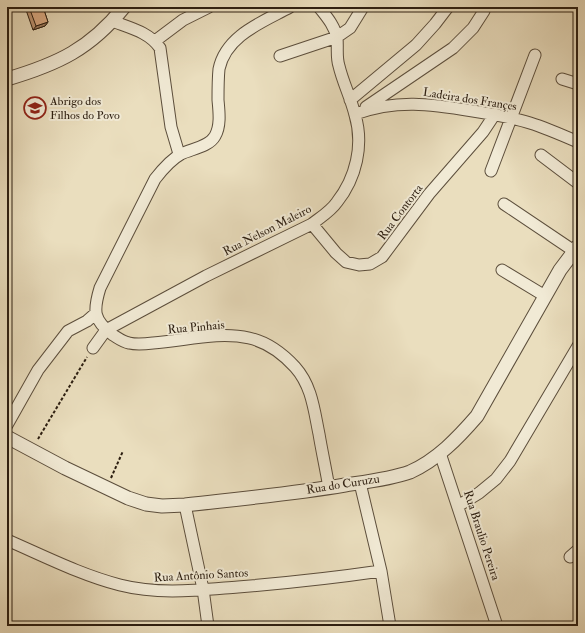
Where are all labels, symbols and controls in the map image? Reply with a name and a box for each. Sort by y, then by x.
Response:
street label: Ladeira dos Françes [422,85,518,114]
place label: Abrigo dos Filhos do Povo [49,94,120,123]
school or university icon: Abrigo dos Filhos do Povo [22,95,48,121]
street label: Rua Contorta [375,181,427,243]
street label: Rua Nelson Maleiro [220,202,314,259]
street label: Rua Pinhais [167,318,225,337]
street label: Rua do Curuzu [305,471,381,498]
street label: Rua Braulio Pereira [460,488,503,583]
street label: Rua Antônio Santos [153,566,249,585]

